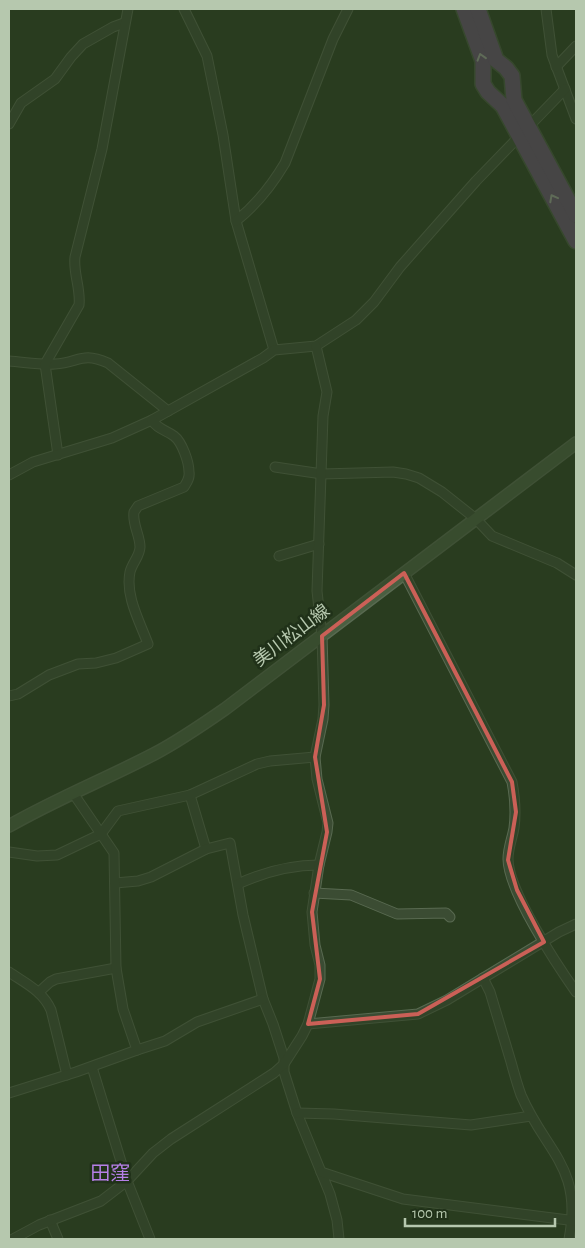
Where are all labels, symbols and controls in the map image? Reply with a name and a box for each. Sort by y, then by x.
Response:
one-way arrow [476,53,486,62]
one-way arrow [549,195,559,204]
street label: 美川松山線 [249,600,333,670]
district label: 田窪 [90,1163,130,1184]
scale bar [405,1196,555,1228]
text: 100 m [412,1206,447,1221]

